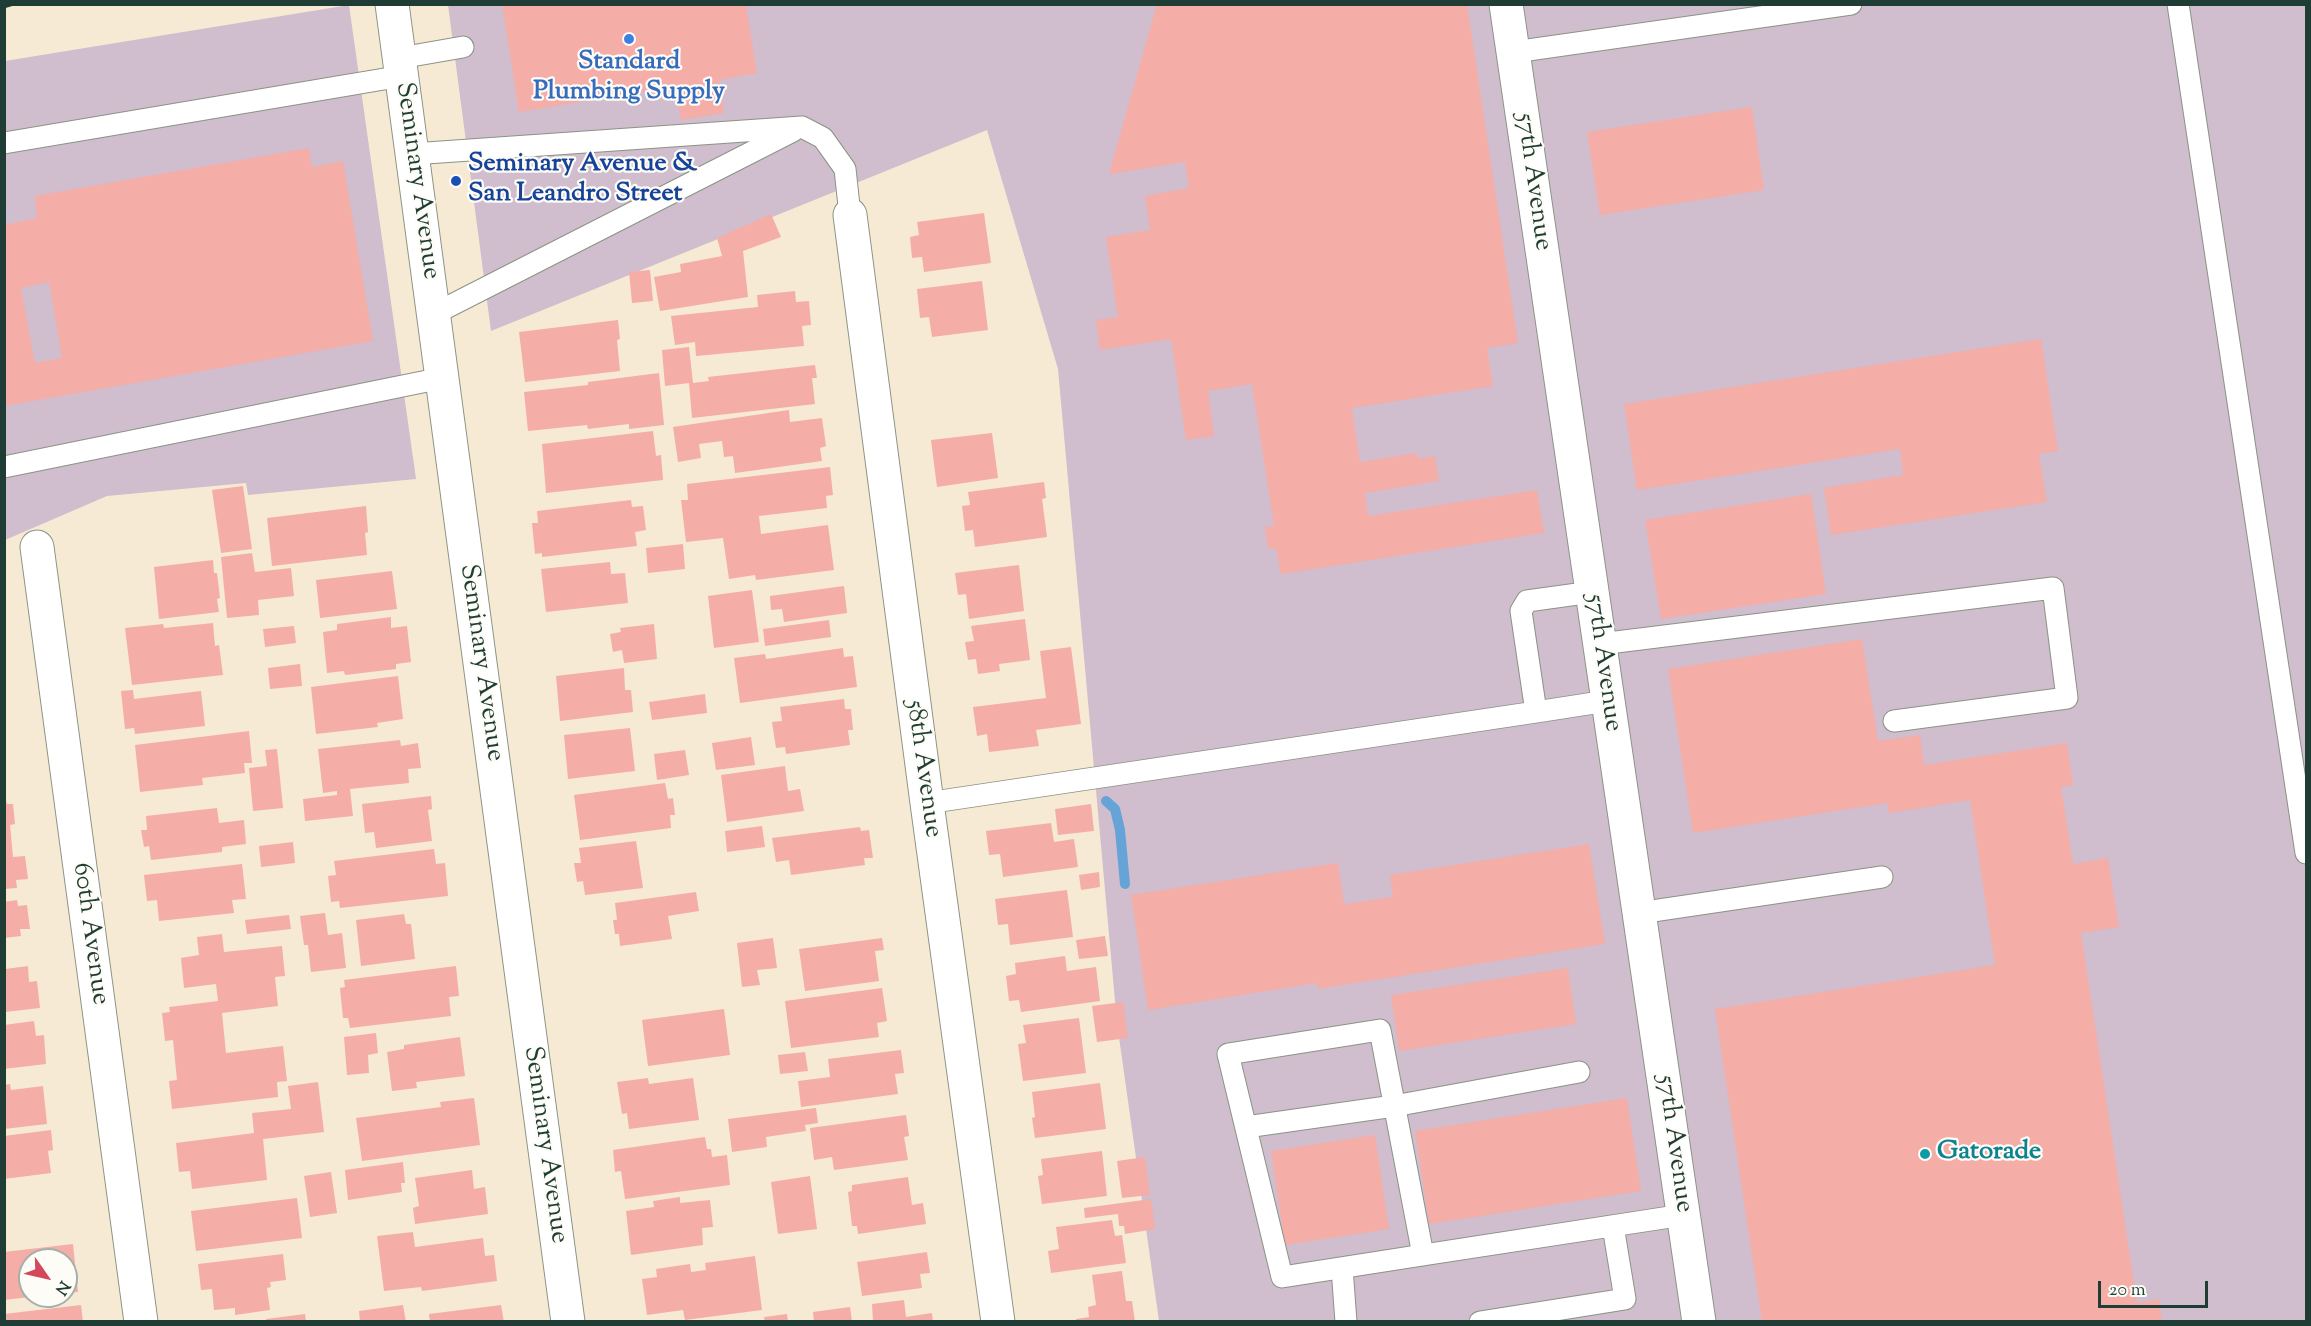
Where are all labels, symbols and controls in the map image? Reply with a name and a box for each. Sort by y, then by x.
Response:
marker: Standard Plumbing Supply [622,32,636,46]
place label: Standard Plumbing Supply [533,48,725,110]
street label: Seminary Avenue [387,81,445,281]
street label: 57th Avenue [1507,111,1557,253]
place label: Seminary Avenue & San Leandro Street [468,150,697,212]
marker: Seminary Avenue & San Leandro Street [449,174,463,188]
street label: Seminary Avenue [451,563,509,763]
street label: 57th Avenue [1577,592,1627,734]
street label: 58th Avenue [897,698,947,840]
street label: 60th Avenue [64,861,114,1007]
street label: Seminary Avenue [515,1045,573,1245]
street label: 57th Avenue [1648,1073,1698,1215]
place label: Gatorade [1937,1138,2041,1170]
marker: Gatorade [1918,1147,1932,1161]
north arrow [18,1248,78,1308]
scale bar [2101,1269,2210,1307]
text: N [49,1275,75,1299]
text: 20 m [2109,1278,2146,1304]

